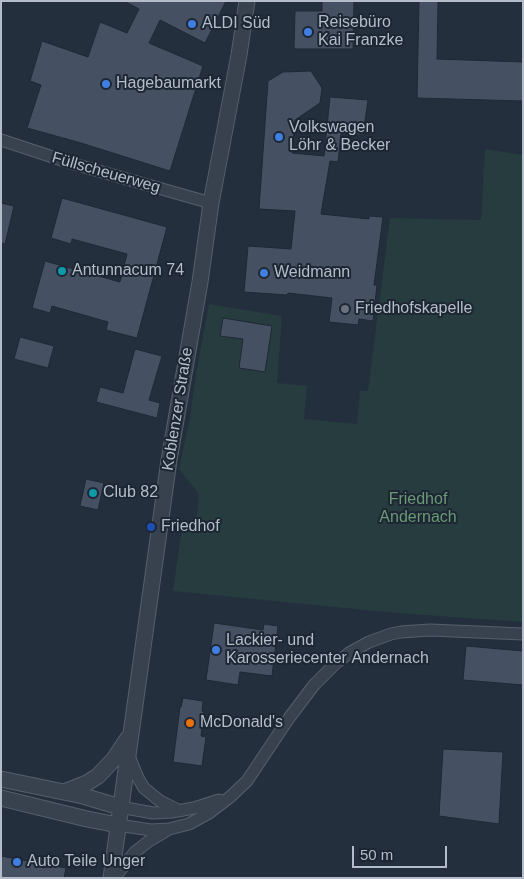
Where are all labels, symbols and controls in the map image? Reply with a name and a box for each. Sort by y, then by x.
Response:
place label: Reisebüro Kai Franzke [318,13,403,51]
place label: ALDI Süd [202,14,270,34]
marker: ALDI Süd [186,18,198,30]
marker: Reisebüro Kai Franzke [302,26,314,38]
place label: Hagebaumarkt [116,74,221,94]
marker: Hagebaumarkt [100,78,112,90]
place label: Volkswagen Löhr & Becker [289,118,390,156]
marker: Volkswagen Löhr & Becker [273,131,285,143]
street label: Füllscheuerweg [49,148,163,198]
place label: Antunnacum 74 [72,261,184,281]
place label: Weidmann [274,263,350,283]
marker: Antunnacum 74 [56,265,68,277]
marker: Weidmann [258,267,270,279]
place label: Friedhofskapelle [355,299,472,319]
marker: Friedhofskapelle [339,303,351,315]
street label: Koblenzer Straße [159,346,197,472]
place label: Club 82 [103,483,158,503]
marker: Club 82 [87,487,99,499]
park label: Friedhof Andernach [379,490,457,528]
place label: Friedhof [161,517,220,537]
marker: Friedhof [145,521,157,533]
place label: Lackier- und Karosseriecenter Andernach [226,631,429,669]
marker: Lackier- und Karosseriecenter Andernach [210,644,222,656]
place label: McDonald's [200,713,283,733]
marker: McDonald's [184,717,196,729]
scale bar [354,836,449,868]
text: 50 m [360,846,393,863]
place label: Auto Teile Unger [27,852,145,872]
marker: Auto Teile Unger [11,856,23,868]

